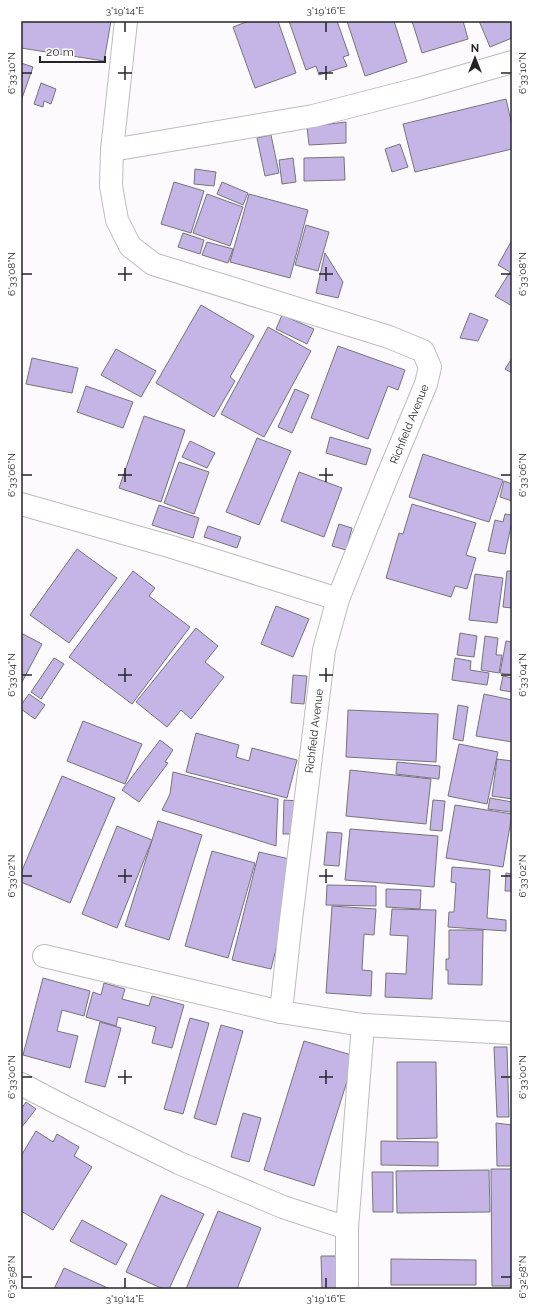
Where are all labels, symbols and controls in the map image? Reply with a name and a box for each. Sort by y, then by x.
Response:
text: 3°19'14"E [106,5,144,16]
text: 3°19'16"E [307,5,345,16]
scale bar [40,38,105,64]
north arrow [455,38,495,78]
text: N [471,42,479,55]
text: 20 m [46,45,74,59]
text: 6°33'10"N [6,52,17,94]
text: 6°33'10"N [517,52,528,94]
text: 6°33'08"N [6,252,17,296]
text: 6°33'08"N [517,252,528,296]
street label: Richfield Avenue [388,382,432,466]
text: 6°33'06"N [6,453,17,497]
text: 6°33'06"N [517,453,528,497]
text: 6°33'04"N [6,653,17,697]
text: 6°33'04"N [517,653,528,697]
street label: Richfield Avenue [303,688,326,774]
text: 6°33'02"N [6,854,17,898]
text: 6°33'02"N [517,854,528,898]
text: 6°33'00"N [6,1055,17,1099]
text: 6°33'00"N [517,1055,528,1099]
text: 6°32'58"N [6,1256,17,1298]
text: 6°32'58"N [517,1256,528,1298]
text: 3°19'14"E [106,1293,144,1304]
text: 3°19'16"E [307,1293,345,1304]

